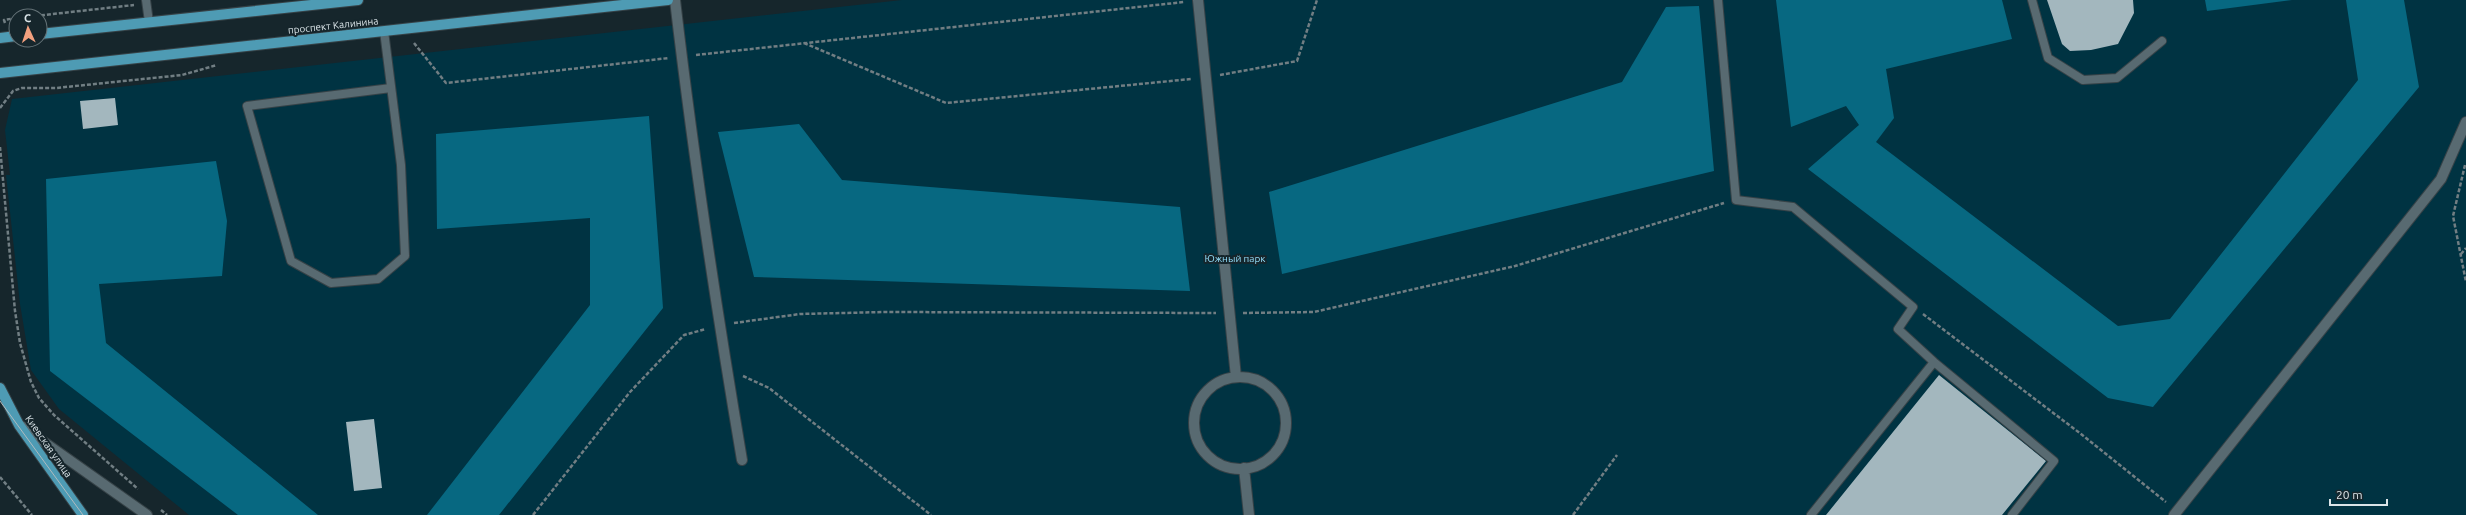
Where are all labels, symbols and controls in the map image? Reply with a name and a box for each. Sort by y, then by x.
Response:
north arrow [8,8,48,48]
text: С [24,12,31,24]
street label: проспект Калинина [287,15,379,36]
park label: Южный парк [1205,253,1265,264]
street label: Киевская улица [23,413,74,479]
scale bar [2330,481,2387,507]
text: 20 m [2336,488,2363,501]

